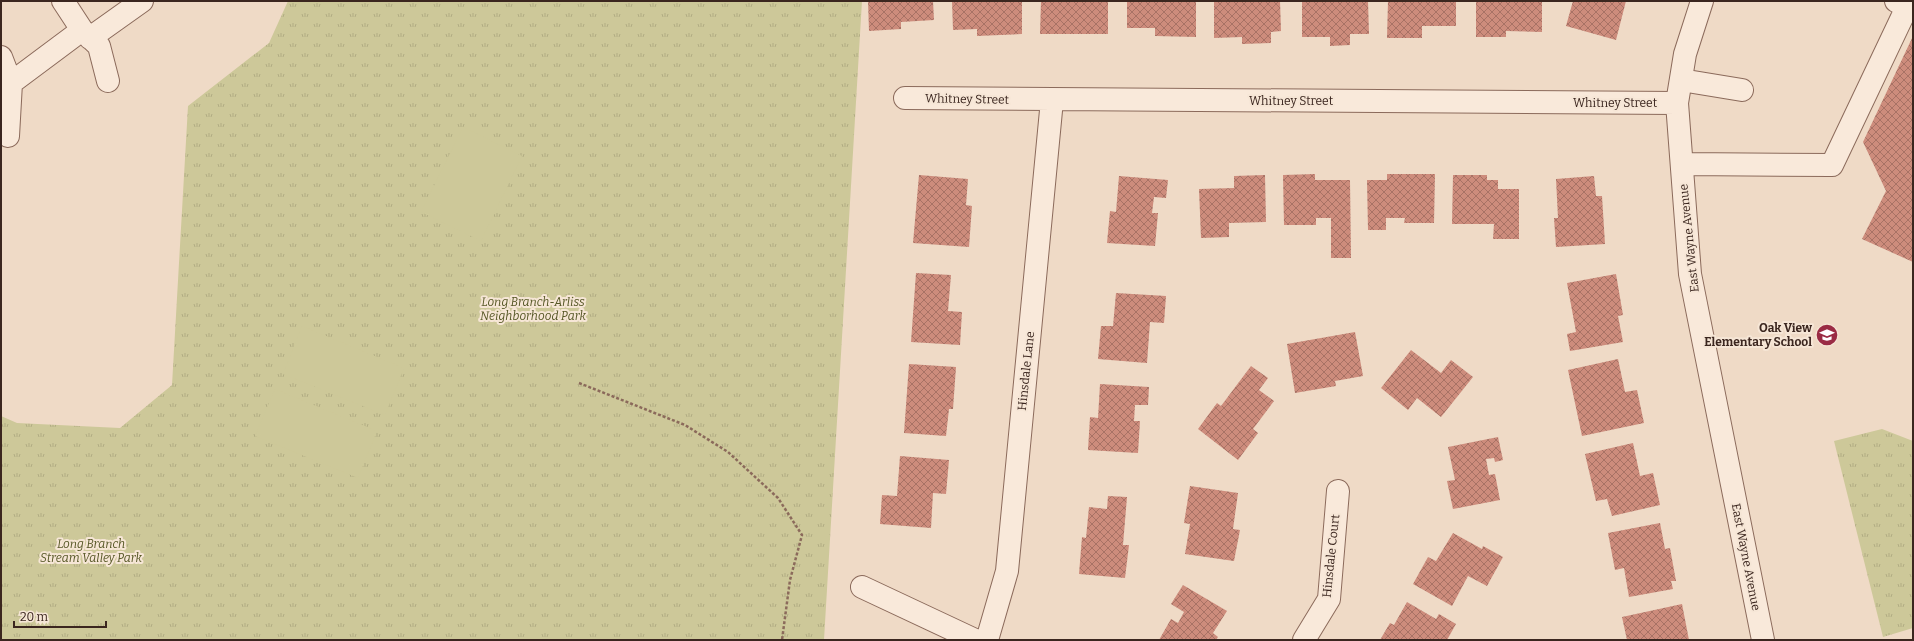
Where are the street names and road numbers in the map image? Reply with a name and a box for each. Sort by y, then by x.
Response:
street label: Whitney Street [925,91,1010,107]
street label: Whitney Street [1249,94,1334,108]
street label: Whitney Street [1573,96,1658,110]
street label: East Wayne Avenue [1676,183,1702,293]
street label: Hinsdale Lane [1015,331,1037,411]
street label: East Wayne Avenue [1729,502,1763,612]
street label: Hinsdale Court [1320,513,1342,598]

